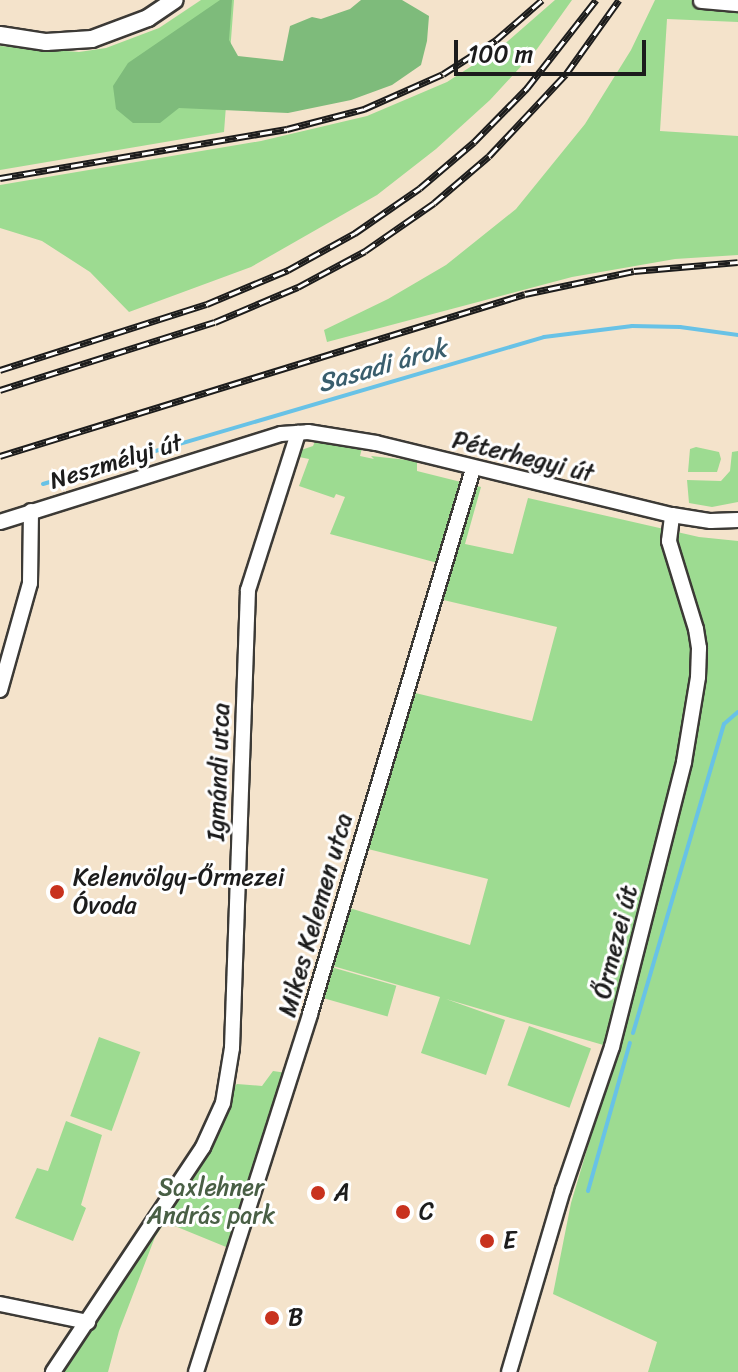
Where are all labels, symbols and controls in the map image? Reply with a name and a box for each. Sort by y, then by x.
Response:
scale bar [458,24,650,74]
text: 100 m [468,33,533,75]
water label: Sasadi árok [314,333,450,399]
street label: Péterhegyi út [449,425,597,489]
street label: Neszmélyi út [46,428,186,496]
street label: Igmándi utca [202,703,236,841]
street label: Mikes Kelemen utca [273,809,359,1021]
place label: Kelenvölgy-Őrmezei Óvoda [73,864,284,920]
street label: Őrmezei út [588,882,644,1002]
marker: Kelenvölgy-Őrmezei Óvoda [48,883,66,901]
park label: Saxlehner András park [147,1174,275,1230]
place label: A [334,1179,350,1207]
marker: A [309,1184,327,1202]
place label: C [419,1198,434,1226]
marker: C [394,1203,412,1221]
place label: E [503,1227,516,1255]
marker: E [478,1232,496,1250]
place label: B [288,1304,303,1332]
marker: B [263,1309,281,1327]

